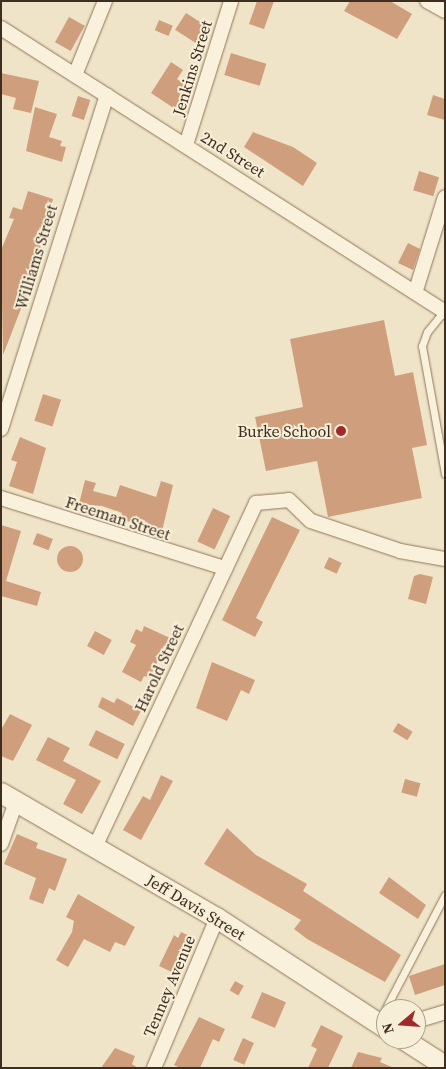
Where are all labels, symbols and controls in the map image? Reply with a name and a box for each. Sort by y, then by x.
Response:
street label: Jenkins Street [168,18,216,118]
street label: 2nd Street [197,127,269,181]
street label: Williams Street [11,202,61,312]
place label: Burke School [237,421,331,441]
marker: Burke School [335,425,347,437]
street label: Freeman Street [63,492,173,544]
street label: Harold Street [130,621,188,715]
street label: Jeff Davis Street [143,870,249,944]
street label: Tenney Avenue [139,932,199,1040]
north arrow [376,999,426,1049]
text: N [377,1020,399,1036]

